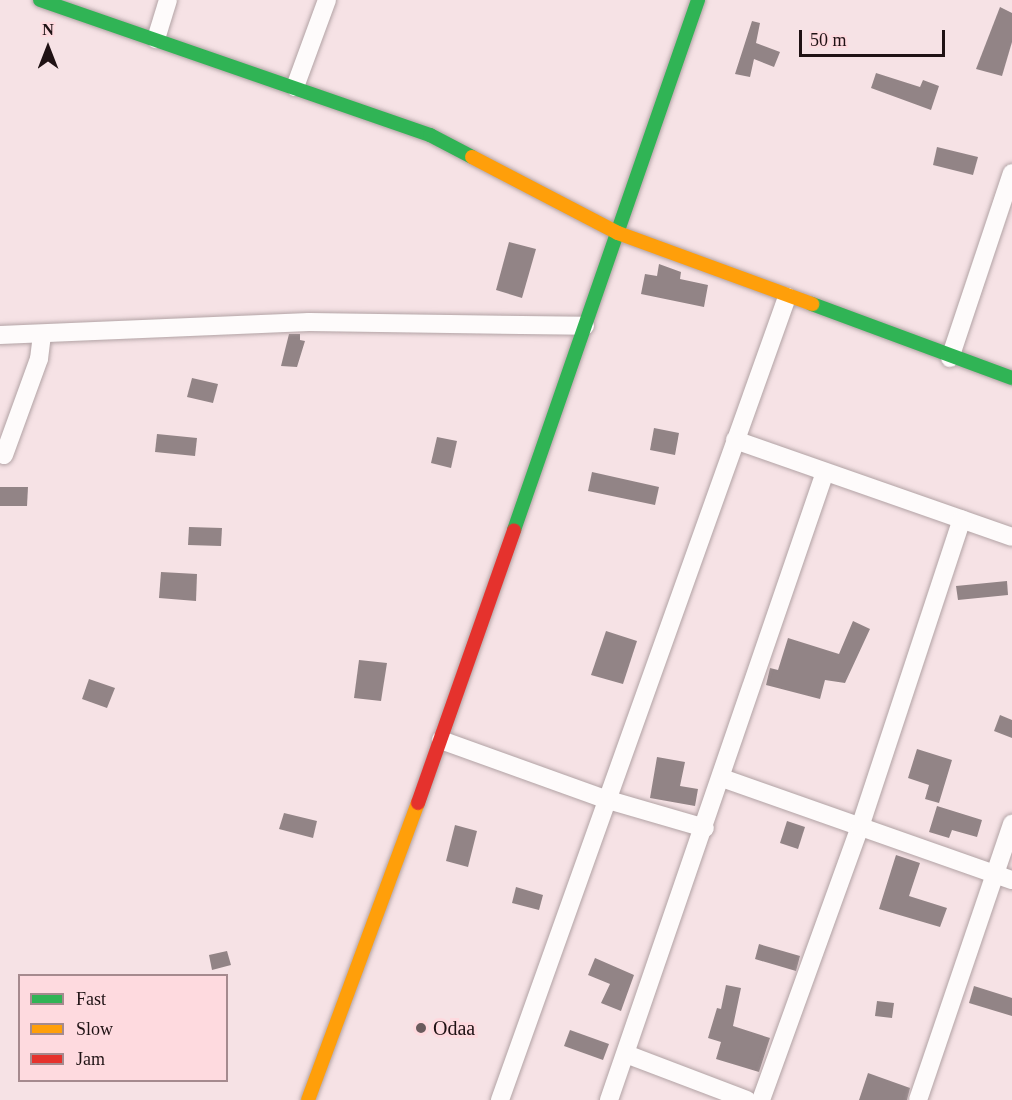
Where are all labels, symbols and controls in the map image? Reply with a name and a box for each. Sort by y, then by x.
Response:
north arrow [18,18,78,78]
scale bar [802,18,948,56]
text: N [42,21,54,38]
text: 50 m [810,30,847,50]
legend [18,974,228,1082]
text: Fast [76,989,106,1009]
place label: Odaa [433,1016,475,1040]
text: Slow [76,1019,113,1039]
marker: Odaa [414,1021,428,1035]
text: Jam [76,1049,105,1069]

